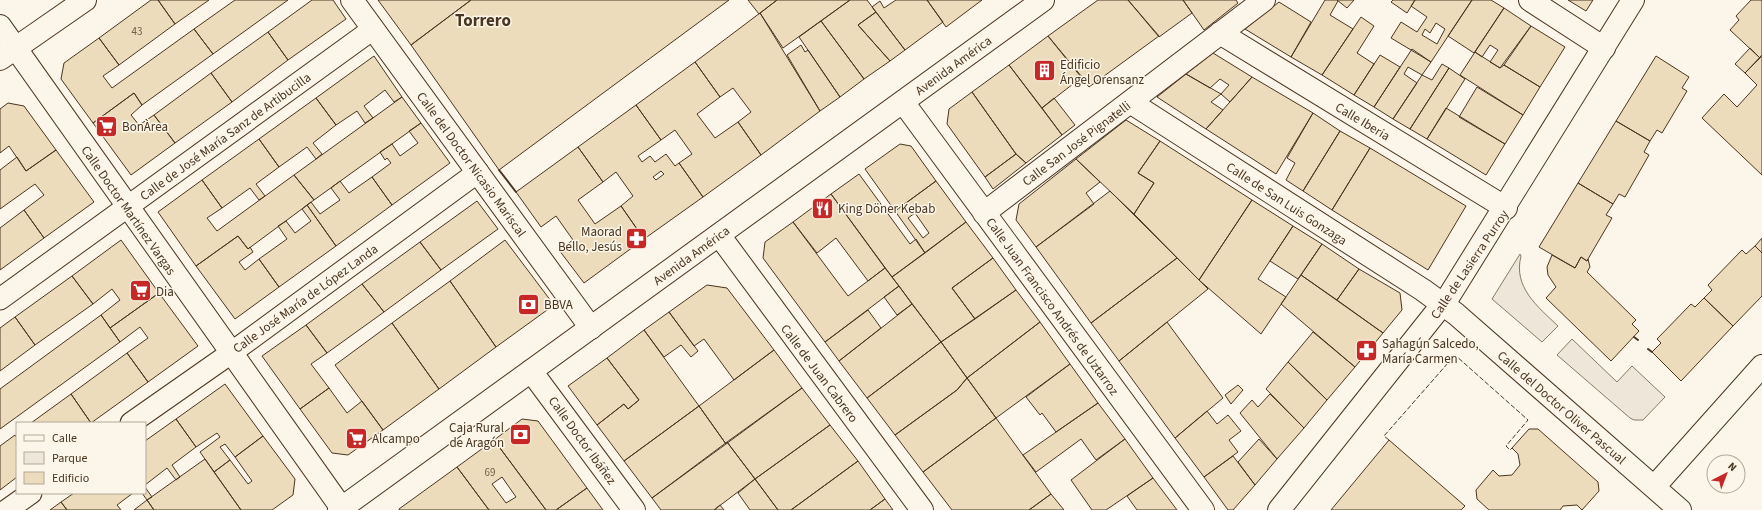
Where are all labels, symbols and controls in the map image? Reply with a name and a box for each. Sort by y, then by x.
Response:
district label: Torrero [455,9,511,33]
house number: 43 [132,24,142,39]
street label: Avenida América [912,32,995,100]
place label: Edificio Ángel Orensanz [1060,56,1145,89]
building icon: Edificio Ángel Orensanz [1032,58,1058,84]
street label: Calle de José María Sanz de Artibucilla [136,69,315,205]
street label: Calle del Doctor Nicasio Mariscal [412,88,530,241]
street label: Calle San José Pignatelli [1019,97,1135,191]
street label: Calle Iberia [1332,98,1393,145]
supermarket icon: BonÀrea [93,113,119,139]
place label: BonÀrea [122,118,168,136]
street label: Calle Doctor Martínez Vargas [77,142,180,279]
street label: Calle de San Luis Gonzaga [1223,158,1350,250]
restaurant icon: King Döner Kebab [810,195,836,221]
place label: King Döner Kebab [838,200,935,218]
street label: Calle de Lasierra Purroy [1427,206,1513,323]
street label: Calle Juan Francisco Andrés de Uztarroz [982,214,1123,399]
street label: Avenida América [650,222,733,290]
place label: Maorad Bello, Jesús [558,223,623,256]
pharmacy icon: Maorad Bello, Jesús [624,225,650,251]
street label: Calle José María de López Landa [229,240,382,358]
supermarket icon: Dia [128,278,154,304]
place label: Dia [156,283,174,301]
bank icon: BBVA [516,291,542,317]
place label: BBVA [544,296,574,314]
street label: Calle de Juan Cabrero [776,321,862,426]
place label: Sahagún Salcedo, María Carmen [1382,335,1479,368]
pharmacy icon: Sahagún Salcedo, María Carmen [1353,337,1379,363]
street label: Calle del Doctor Oliver Pascual [1493,347,1629,469]
street label: Calle Doctor Ibáñez [544,393,621,489]
place label: Caja Rural de Aragón [449,419,504,452]
bank icon: Caja Rural de Aragón [507,421,533,447]
legend [16,422,146,494]
supermarket icon: Alcampo [343,425,369,451]
text: Calle [52,430,77,447]
place label: Alcampo [372,430,420,448]
text: Parque [52,450,88,467]
north arrow [1706,454,1746,494]
text: N [1725,459,1740,475]
house number: 69 [485,465,495,480]
text: Edificio [52,470,89,487]

